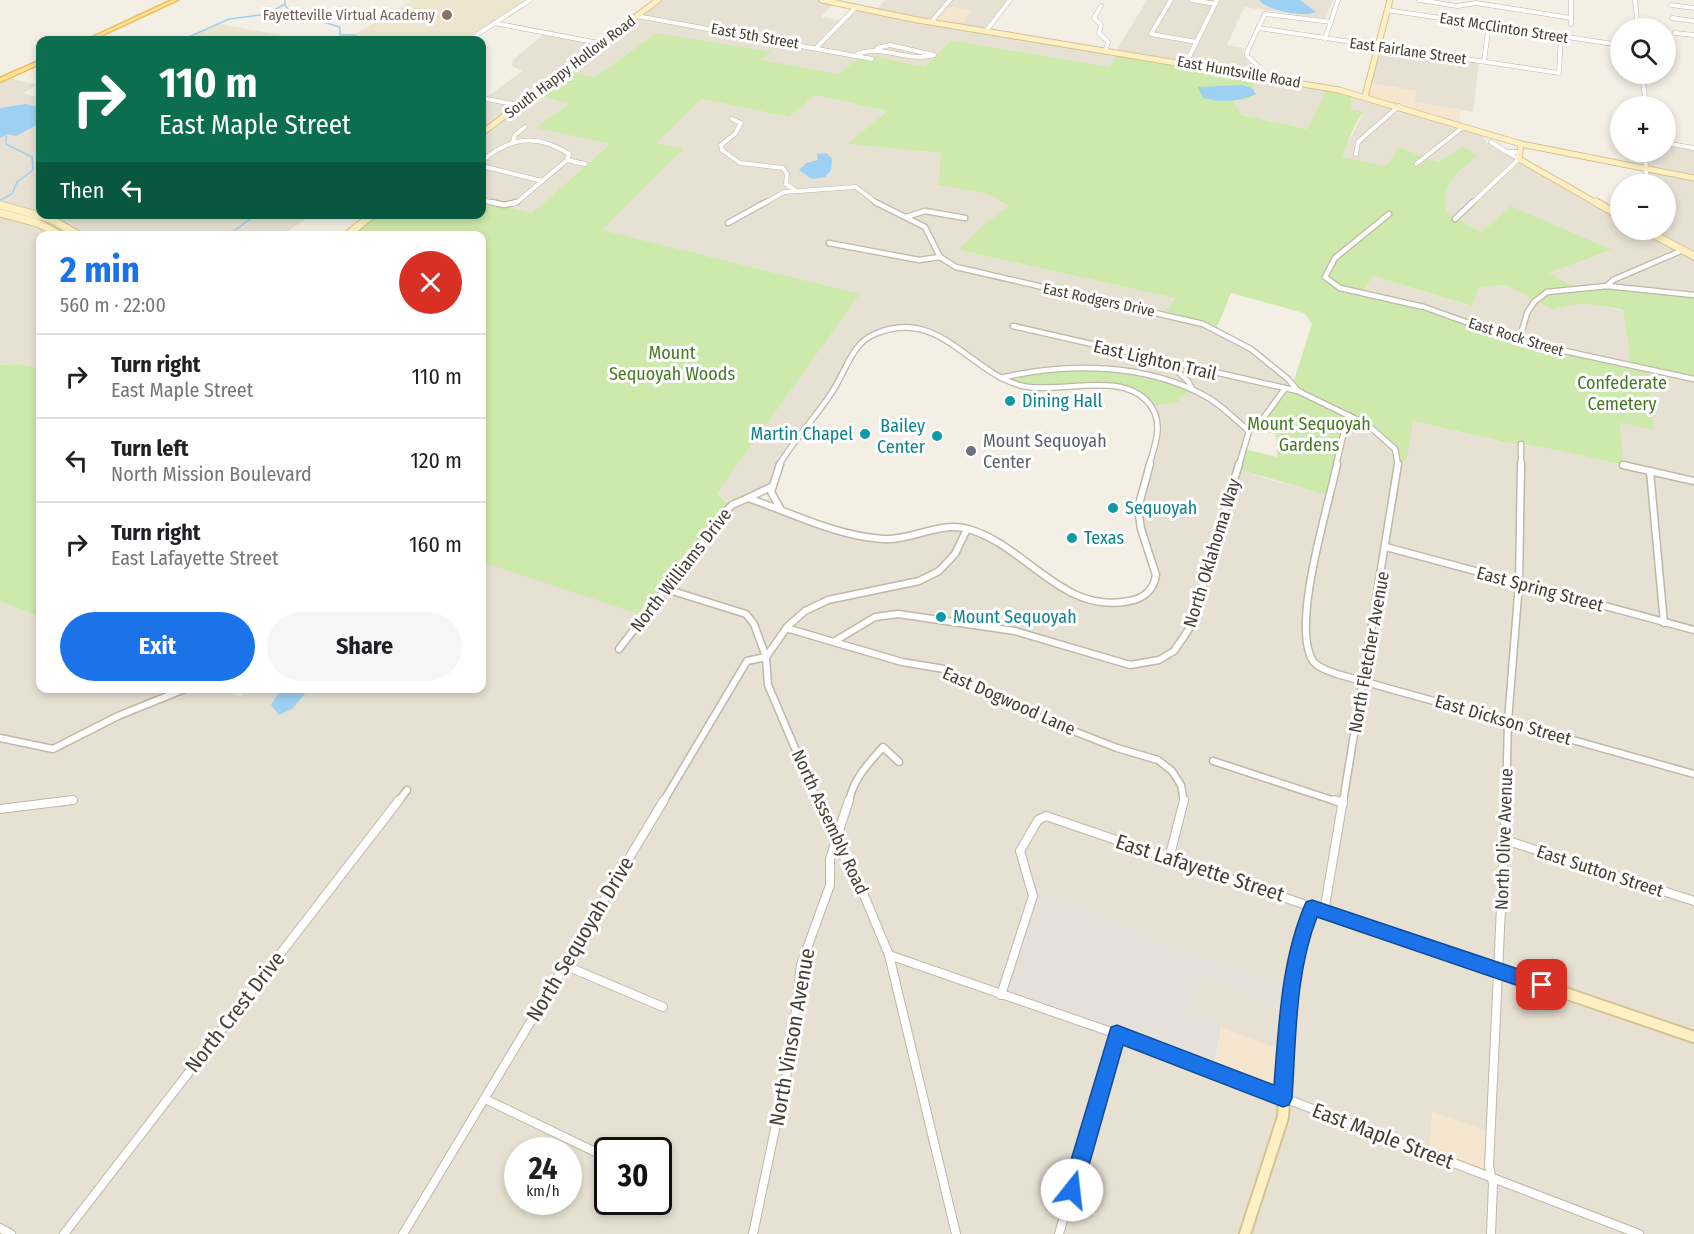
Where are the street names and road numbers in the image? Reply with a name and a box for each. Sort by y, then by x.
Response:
street label: East McClinton Street [1438,9,1570,47]
street label: South Happy Hollow Road [501,12,639,122]
street label: East 5th Street [710,19,800,53]
street label: East Fairlane Street [1348,34,1468,68]
street label: East Huntsville Road [1176,52,1302,92]
street label: East Rodgers Drive [1041,279,1157,321]
street label: East Rock Street [1466,314,1566,360]
street label: East Lighton Trail [1091,335,1219,385]
street label: North Oklahoma Way [1179,476,1245,630]
street label: North Williams Drive [626,504,736,636]
street label: East Spring Street [1474,561,1606,617]
street label: North Fletcher Avenue [1344,569,1394,735]
street label: East Dogwood Lane [939,662,1079,740]
street label: East Dickson Street [1432,690,1574,750]
street label: North Assembly Road [787,746,873,898]
street label: North Olive Avenue [1491,768,1517,910]
street label: East Lafayette Street [1112,828,1288,908]
street label: East Sutton Street [1534,840,1666,902]
street label: North Sequoyah Drive [520,852,640,1026]
street label: North Crest Drive [180,946,290,1078]
street label: North Vinson Avenue [764,946,820,1128]
street label: East Maple Street [1309,1097,1457,1175]

